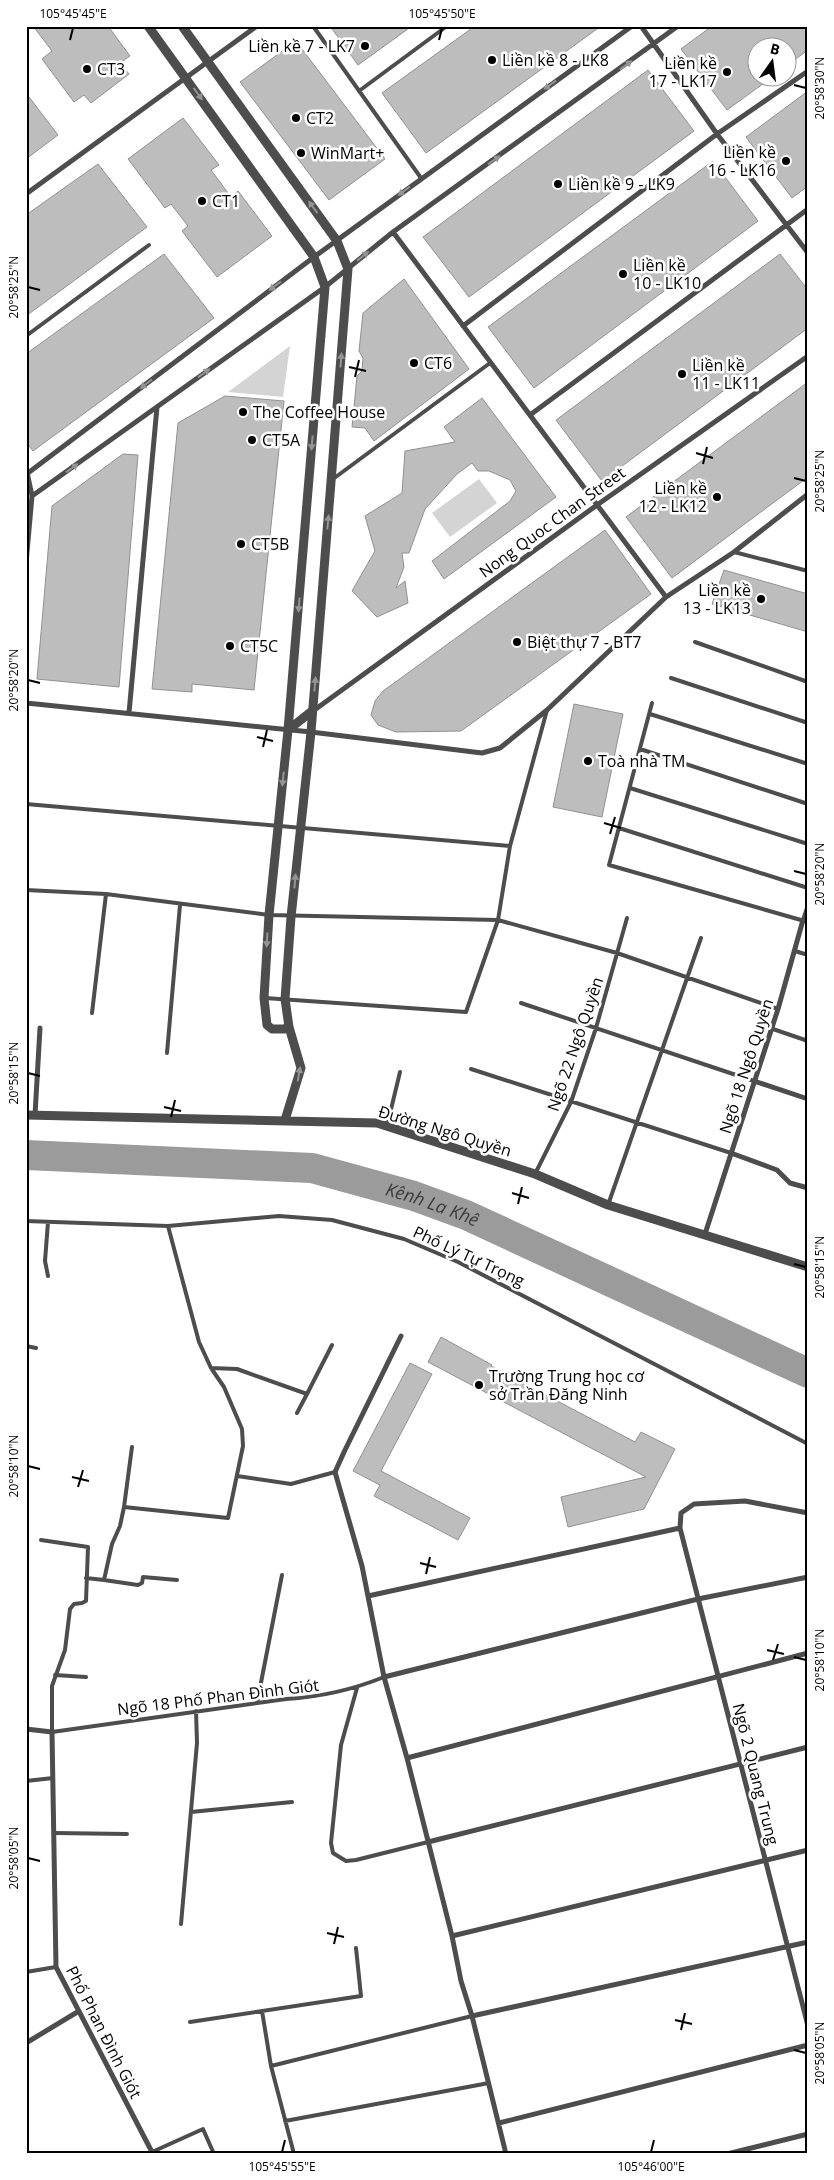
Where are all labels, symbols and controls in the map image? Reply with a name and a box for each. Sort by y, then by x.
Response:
text: 105°45'45"E [39,5,107,22]
text: 105°45'50"E [408,5,476,22]
place label: Liền kề 7 - LK7 [248,35,355,57]
north arrow [746,38,796,88]
text: B [768,39,782,59]
marker: Liền kề 7 - LK7 [359,40,371,52]
place label: Liền kề 8 - LK8 [502,49,609,71]
place label: Liền kề 17 - LK17 [649,52,717,92]
marker: Liền kề 8 - LK8 [486,54,498,66]
text: 20°58'30"N [811,57,828,119]
place label: CT3 [97,58,125,80]
one-way arrow [619,60,633,70]
marker: CT3 [81,63,93,75]
marker: Liền kề 17 - LK17 [721,66,733,78]
one-way arrow [543,80,556,90]
one-way arrow [193,87,203,101]
place label: CT2 [306,107,334,129]
marker: CT2 [290,112,302,124]
place label: Liền kề 16 - LK16 [708,141,776,181]
place label: WinMart+ [311,142,384,164]
marker: WinMart+ [295,147,307,159]
one-way arrow [487,155,501,165]
marker: Liền kề 16 - LK16 [780,155,792,167]
place label: Liền kề 9 - LK9 [568,173,675,195]
marker: Liền kề 9 - LK9 [552,178,564,190]
one-way arrow [398,185,411,196]
place label: CT1 [212,190,240,212]
marker: CT1 [196,195,208,207]
one-way arrow [308,201,318,214]
one-way arrow [356,251,369,262]
place label: Liền kề 10 - LK10 [633,254,701,294]
text: 20°58'25"N [5,256,22,318]
marker: Liền kề 10 - LK10 [617,268,629,280]
one-way arrow [268,281,282,291]
one-way arrow [337,352,345,368]
place label: CT6 [424,352,452,374]
place label: Liền kề 11 - LK11 [692,354,760,394]
marker: CT6 [408,357,420,369]
one-way arrow [197,368,211,378]
marker: Liền kề 11 - LK11 [676,368,688,380]
one-way arrow [139,379,153,389]
place label: The Coffee House [253,401,385,423]
marker: The Coffee House [237,406,249,418]
place label: CT5A [262,429,301,451]
marker: CT5A [246,434,258,446]
one-way arrow [308,435,316,451]
text: 20°58'25"N [811,450,828,512]
street label: Nong Quoc Chan Street [475,461,630,582]
one-way arrow [65,463,79,473]
place label: Liền kề 12 - LK12 [639,477,707,517]
marker: Liền kề 12 - LK12 [711,491,723,503]
one-way arrow [324,514,332,530]
place label: CT5B [251,533,289,555]
marker: CT5B [235,538,247,550]
place label: Liền kề 13 - LK13 [683,579,751,619]
marker: Liền kề 13 - LK13 [755,593,767,605]
one-way arrow [294,597,302,613]
place label: Biệt thự 7 - BT7 [527,631,641,653]
place label: CT5C [240,635,278,657]
marker: Biệt thự 7 - BT7 [511,636,523,648]
marker: CT5C [224,640,236,652]
text: 20°58'20"N [5,649,22,711]
one-way arrow [311,675,319,691]
place label: Toà nhà TM [598,750,685,772]
marker: Toà nhà TM [582,755,594,767]
one-way arrow [279,771,287,787]
text: 20°58'20"N [811,843,828,905]
one-way arrow [291,873,299,889]
one-way arrow [263,933,271,949]
street label: Ngõ 22 Ngô Quyền [542,974,608,1114]
street label: Ngõ 18 Ngô Quyền [714,996,778,1136]
text: 20°58'15"N [5,1042,22,1104]
one-way arrow [295,1065,303,1081]
street label: Đường Ngô Quyền [376,1100,514,1162]
water label: Kênh La Khê [383,1177,483,1231]
street label: Phố Lý Tự Trọng [410,1221,529,1292]
text: 20°58'15"N [811,1236,828,1298]
place label: Trường Trung học cơ sở Trần Đăng Ninh [489,1365,645,1405]
marker: Trường Trung học cơ sở Trần Đăng Ninh [473,1379,485,1391]
text: 20°58'10"N [5,1435,22,1497]
text: 20°58'10"N [811,1629,828,1691]
street label: Ngõ 18 Phố Phan Đình Giót [116,1674,320,1720]
street label: Ngõ 2 Quang Trung [728,1701,784,1847]
text: 20°58'05"N [5,1827,22,1889]
street label: Phố Phan Đình Giót [61,1962,147,2102]
text: 20°58'05"N [811,2022,828,2084]
text: 105°45'55"E [248,2158,316,2175]
text: 105°46'00"E [617,2158,685,2175]

